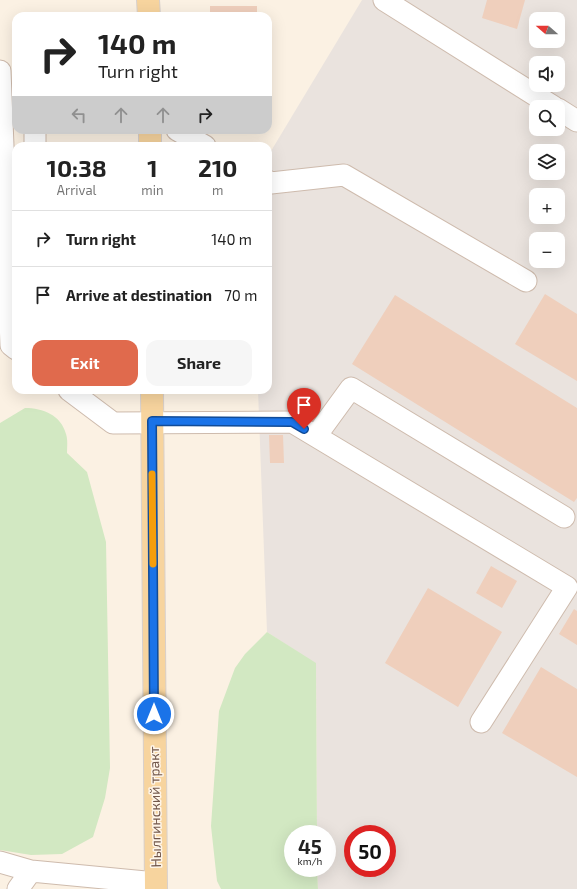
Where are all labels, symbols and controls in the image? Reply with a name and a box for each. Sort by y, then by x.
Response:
north arrow [529,12,565,48]
map controls [529,12,565,268]
text: 140 m [98,26,176,60]
icon: right [32,28,84,80]
button: sound [529,56,565,92]
text: Turn right [98,60,178,82]
button: search [529,100,565,136]
icon: left [68,104,90,126]
icon: ahead [110,104,132,126]
icon: ahead [152,104,174,126]
icon: right [194,104,216,126]
button: layers [529,144,565,180]
text: 10:38 [47,153,107,182]
text: 1 [147,153,158,182]
text: 210 [198,153,237,182]
text: Arrival [57,182,96,198]
text: min [141,182,163,198]
text: m [212,182,223,198]
button: + [529,188,565,224]
icon: right [32,228,54,250]
text: Turn right [66,230,136,248]
text: 140 m [211,230,252,248]
button: − [529,232,565,268]
icon: arrive [32,284,54,306]
text: Arrive at destination [66,286,212,304]
text: 70 m [224,286,257,304]
button: Exit [32,340,138,386]
button: Share [146,340,252,386]
pin [287,388,321,429]
icon: arrive [293,394,315,416]
position arrow [133,693,175,735]
street label: Нылгинский тракт [145,746,164,868]
speed limit sign: 50 [344,825,396,877]
text: 45 [298,834,322,858]
text: km/h [298,855,322,867]

